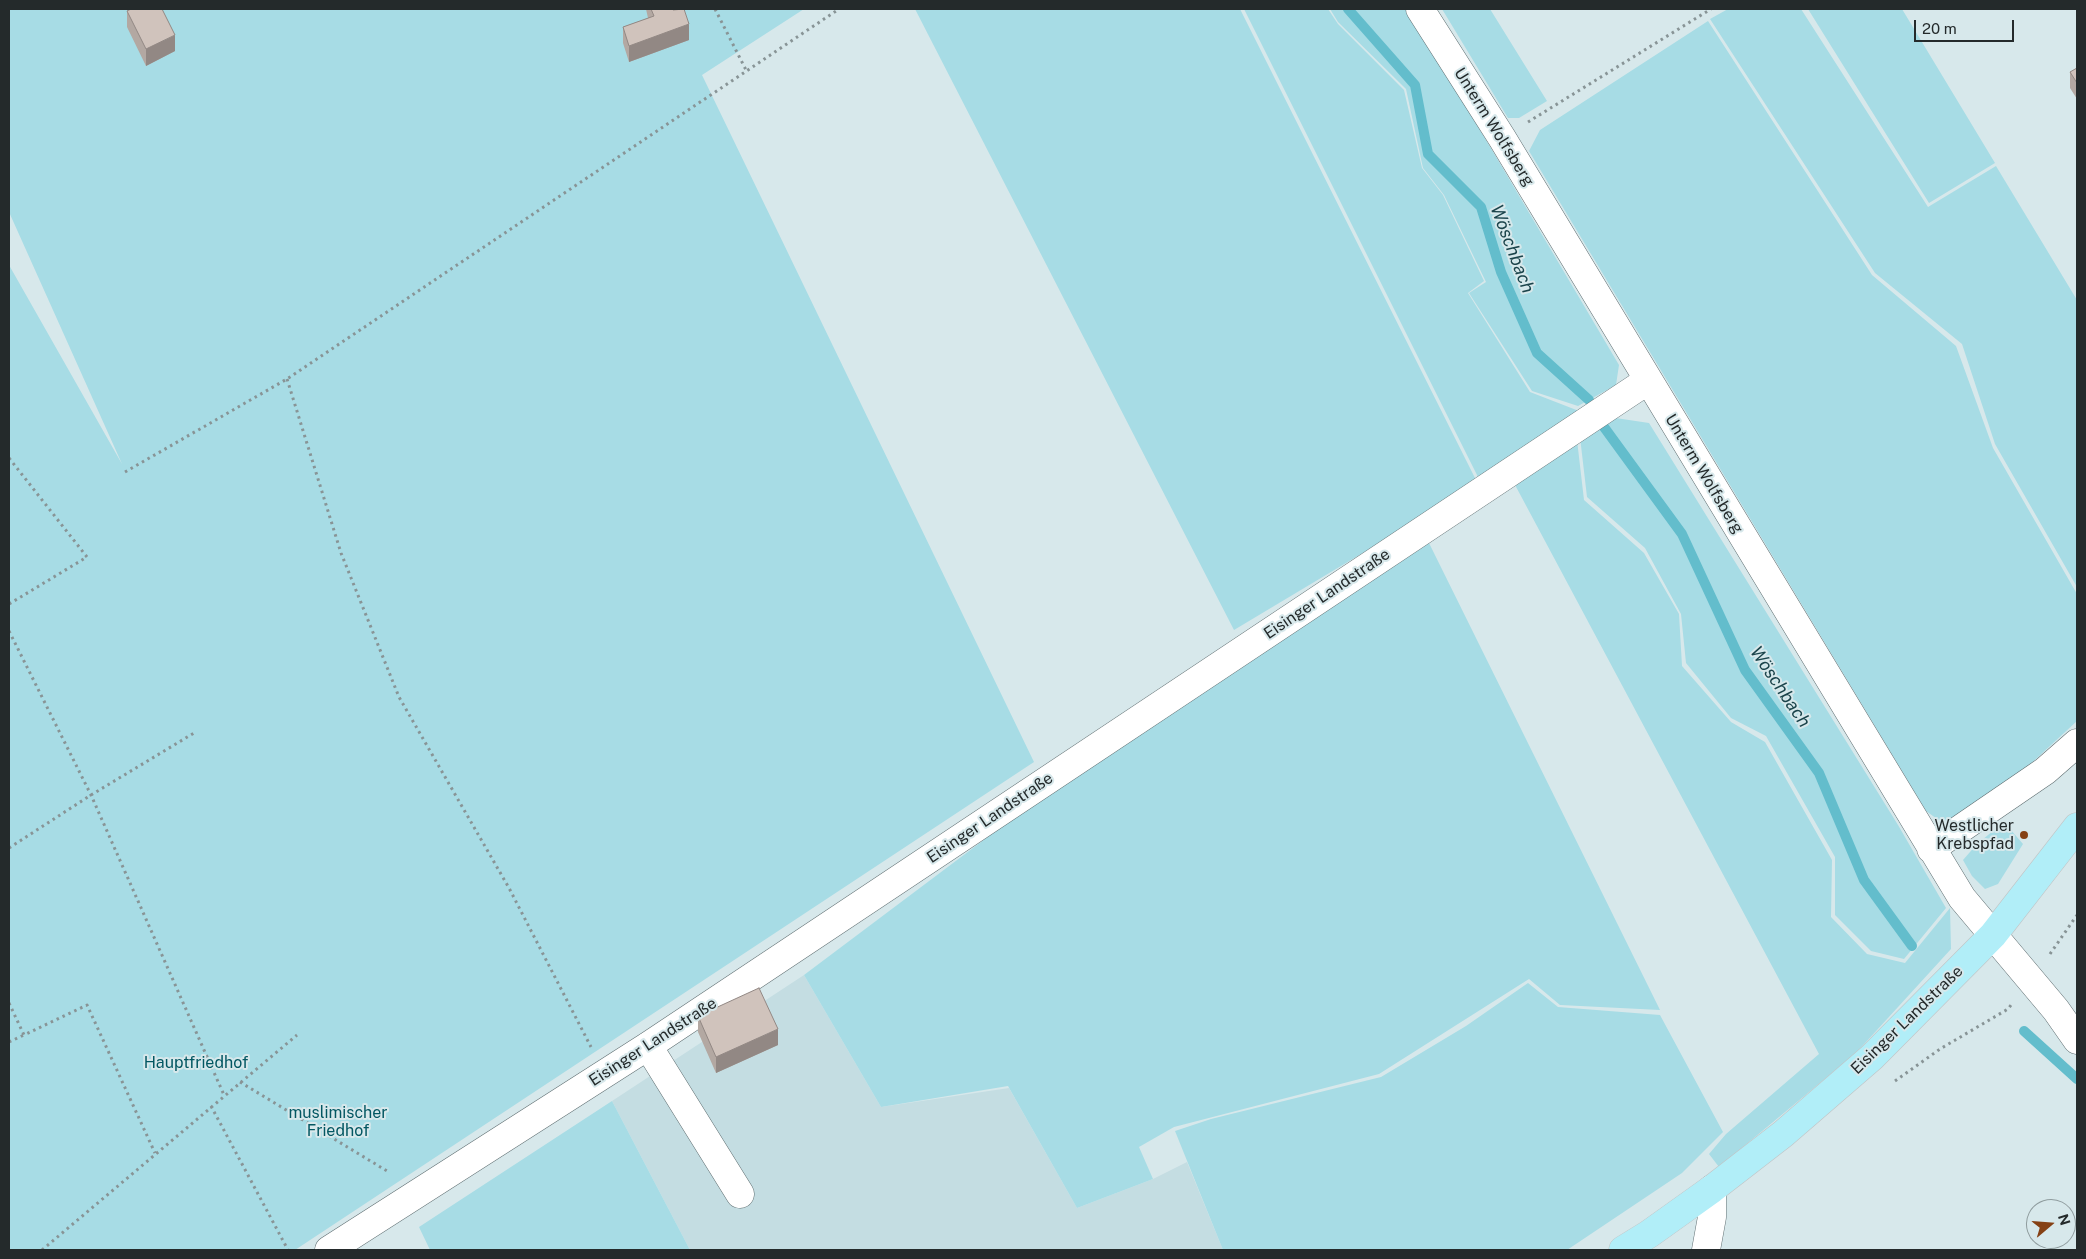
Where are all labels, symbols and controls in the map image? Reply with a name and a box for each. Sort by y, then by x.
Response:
scale bar [1916,10,2016,42]
text: 20 m [1922,20,1957,37]
street label: Unterm Wolfsberg [1450,64,1538,190]
water label: Wöschbach [1485,202,1539,296]
street label: Unterm Wolfsberg [1661,411,1747,537]
street label: Eisinger Landstraße [1260,545,1394,643]
water label: Wöschbach [1745,642,1815,732]
street label: Eisinger Landstraße [923,769,1057,867]
place label: Westlicher Krebspfad [1934,816,2014,854]
marker: Westlicher Krebspfad [2018,829,2030,841]
street label: Eisinger Landstraße [1847,962,1967,1078]
street label: Eisinger Landstraße [586,994,720,1090]
park label: Hauptfriedhof [144,1053,248,1073]
park label: muslimischer Friedhof [288,1103,388,1141]
north arrow [2026,1199,2076,1249]
text: N [2055,1212,2074,1227]

